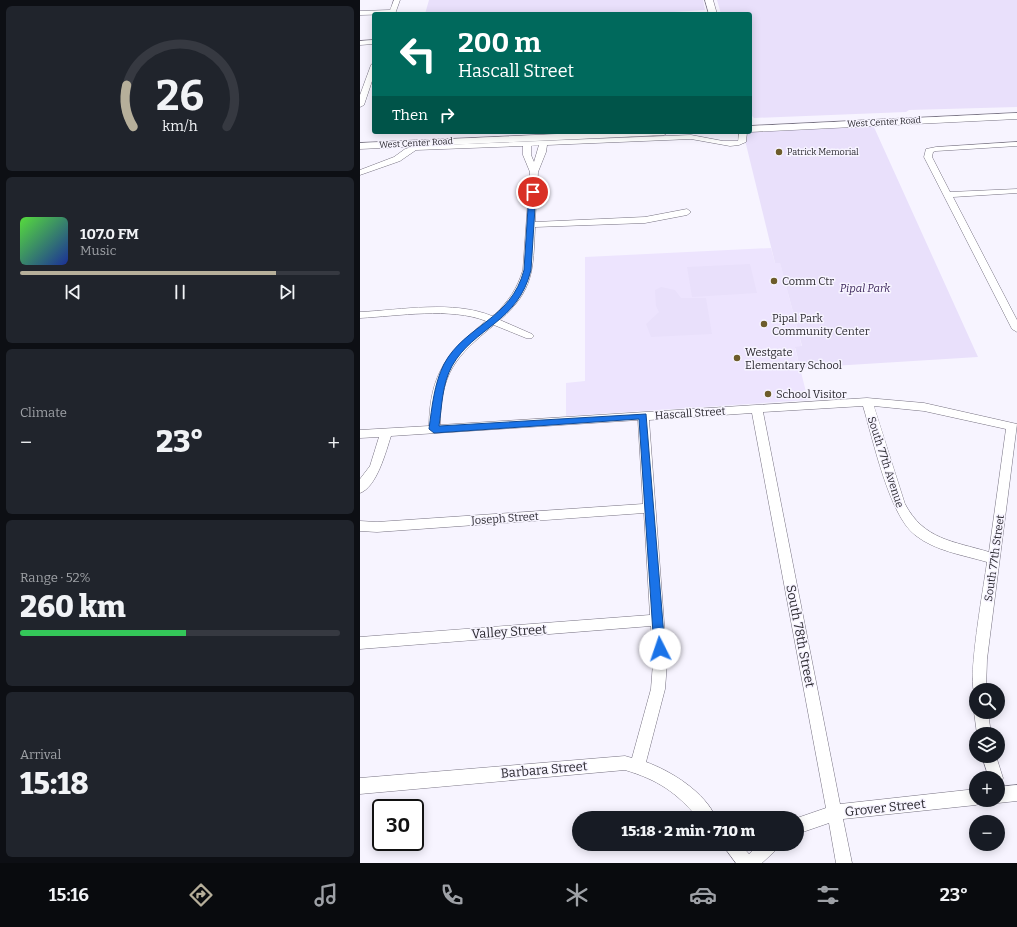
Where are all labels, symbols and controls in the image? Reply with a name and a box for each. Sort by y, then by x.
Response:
text: 200 m [458,26,541,59]
icon: left [392,28,444,80]
text: Hascall Street [458,60,574,82]
text: 26 [156,71,204,121]
icon: right [436,104,458,126]
text: Then [392,106,428,124]
street label: West Center Road [847,115,922,129]
text: km/h [162,117,198,134]
street label: West Center Road [379,136,454,150]
marker: Patrick Memorial [774,147,784,157]
place label: Patrick Memorial [787,147,859,157]
pin [516,175,550,209]
icon: arrive [522,181,544,203]
text: 107.0 FM [80,225,139,243]
text: Music [80,243,116,258]
place label: Comm Ctr [782,275,834,288]
marker: Comm Ctr [769,276,779,286]
icon: previous [62,281,84,303]
icon: pause [169,281,191,303]
icon: next [276,281,298,303]
park label: Pipal Park [840,282,891,295]
place label: Pipal Park Community Center [772,312,870,338]
marker: Pipal Park Community Center [759,319,769,329]
place label: Westgate Elementary School [745,346,842,372]
marker: Westgate Elementary School [732,353,742,363]
place label: School Visitor [776,388,847,401]
marker: School Visitor [763,389,773,399]
text: Climate [20,405,67,420]
street label: Hascall Street [654,405,726,422]
street label: South 77th Avenue [865,415,906,509]
text: 23° [156,424,204,460]
text: − [20,429,32,456]
text: + [327,429,340,456]
street label: Joseph Street [470,510,539,527]
street label: South 77th Street [982,514,1007,602]
text: Range · 52% [20,570,91,585]
street label: South 78th Street [783,583,818,689]
text: 260 km [20,589,126,625]
street label: Valley Street [471,621,548,642]
position arrow [639,628,681,670]
map controls [969,683,1005,851]
button: search [969,683,1005,719]
button: layers [969,727,1005,763]
text: Arrival [20,747,61,762]
street label: Barbara Street [500,758,588,781]
text: 15:18 [20,766,89,802]
button: + [969,771,1005,807]
street label: Grover Street [844,796,926,819]
speed limit sign: 30 [372,799,424,851]
button: − [969,815,1005,851]
text: 15:18 · 2 min · 710 m [621,822,755,840]
icon: directions [187,881,215,909]
icon: music [312,881,340,909]
icon: phone [438,881,466,909]
icon: climate [563,881,591,909]
icon: car [689,881,717,909]
icon: filters [814,881,842,909]
text: 15:16 [49,884,89,906]
text: 23° [940,884,968,906]

